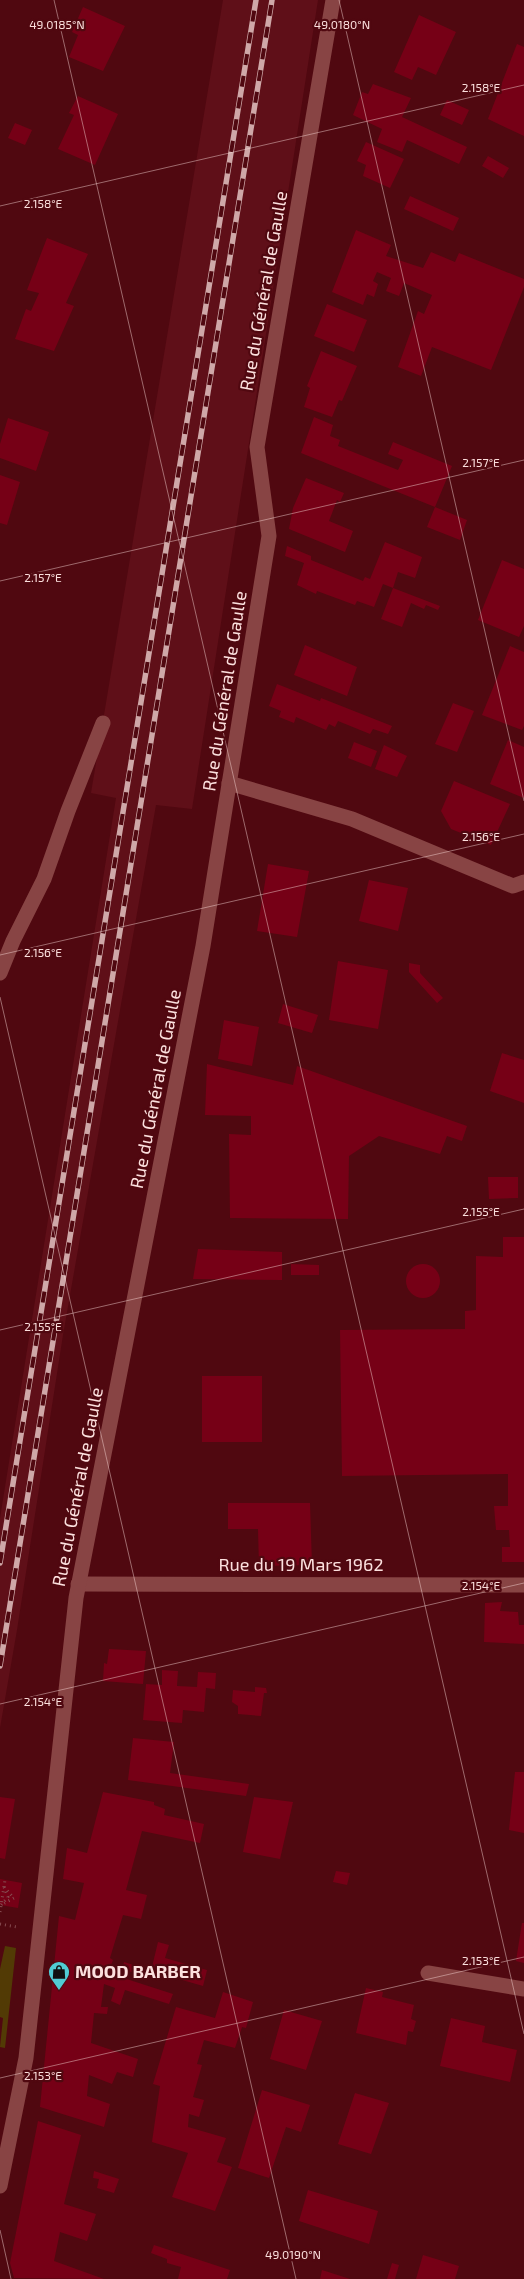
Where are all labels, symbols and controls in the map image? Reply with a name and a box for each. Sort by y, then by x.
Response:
text: 49.0185°N [29,17,85,31]
text: 49.0180°N [314,17,370,31]
text: 2.158°E [462,80,501,94]
street label: Rue du Général de Gaulle [235,189,291,392]
text: 2.158°E [24,196,63,210]
text: 2.157°E [462,455,500,469]
text: 2.157°E [24,570,62,584]
street label: Rue du Général de Gaulle [197,589,251,793]
text: 2.156°E [462,829,500,843]
text: 2.156°E [24,945,62,959]
street label: Rue du Général de Gaulle [125,987,185,1190]
text: 2.155°E [462,1204,500,1218]
text: 2.155°E [24,1319,62,1333]
street label: Rue du Général de Gaulle [47,1385,107,1588]
street label: Rue du 19 Mars 1962 [218,1553,384,1575]
text: 2.154°E [462,1578,501,1592]
text: 2.154°E [24,1694,63,1708]
text: 2.153°E [462,1953,500,1967]
shop icon: MOOD BARBER [47,1960,71,1991]
place label: MOOD BARBER [75,1960,201,1982]
text: 2.153°E [24,2068,62,2082]
text: 49.0190°N [265,2247,321,2261]

